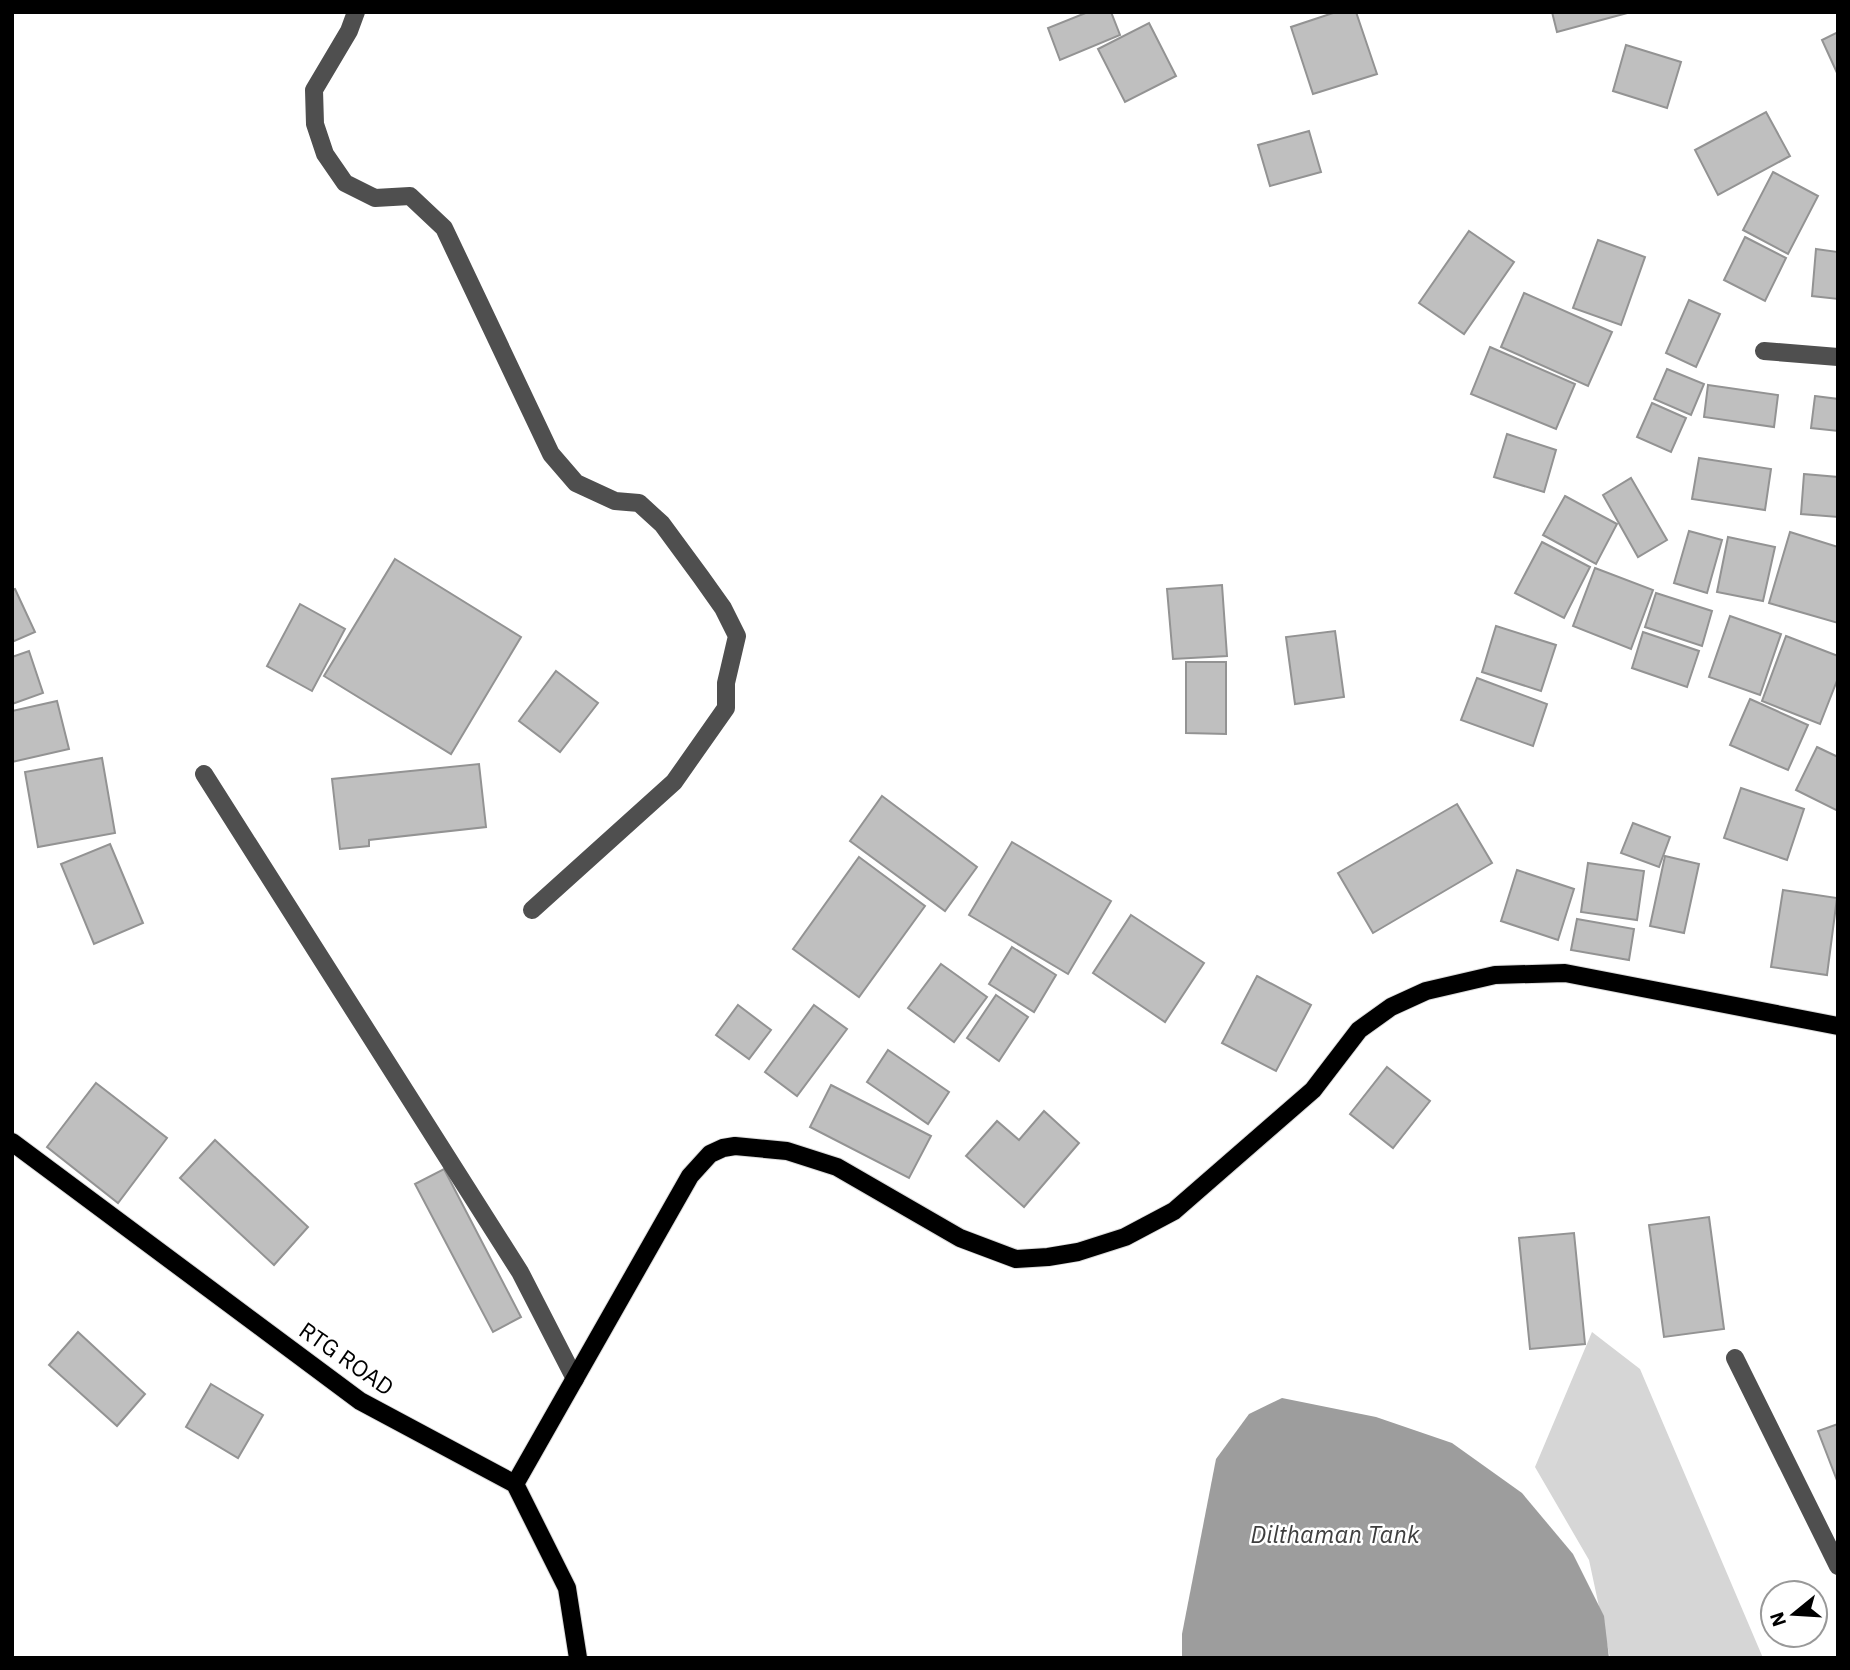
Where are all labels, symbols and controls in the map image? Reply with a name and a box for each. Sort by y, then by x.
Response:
street label: RTG ROAD [294,1314,400,1402]
water label: Dilthaman Tank [1251,1518,1420,1550]
north arrow [1759,1579,1829,1649]
text: N [1764,1609,1791,1630]

